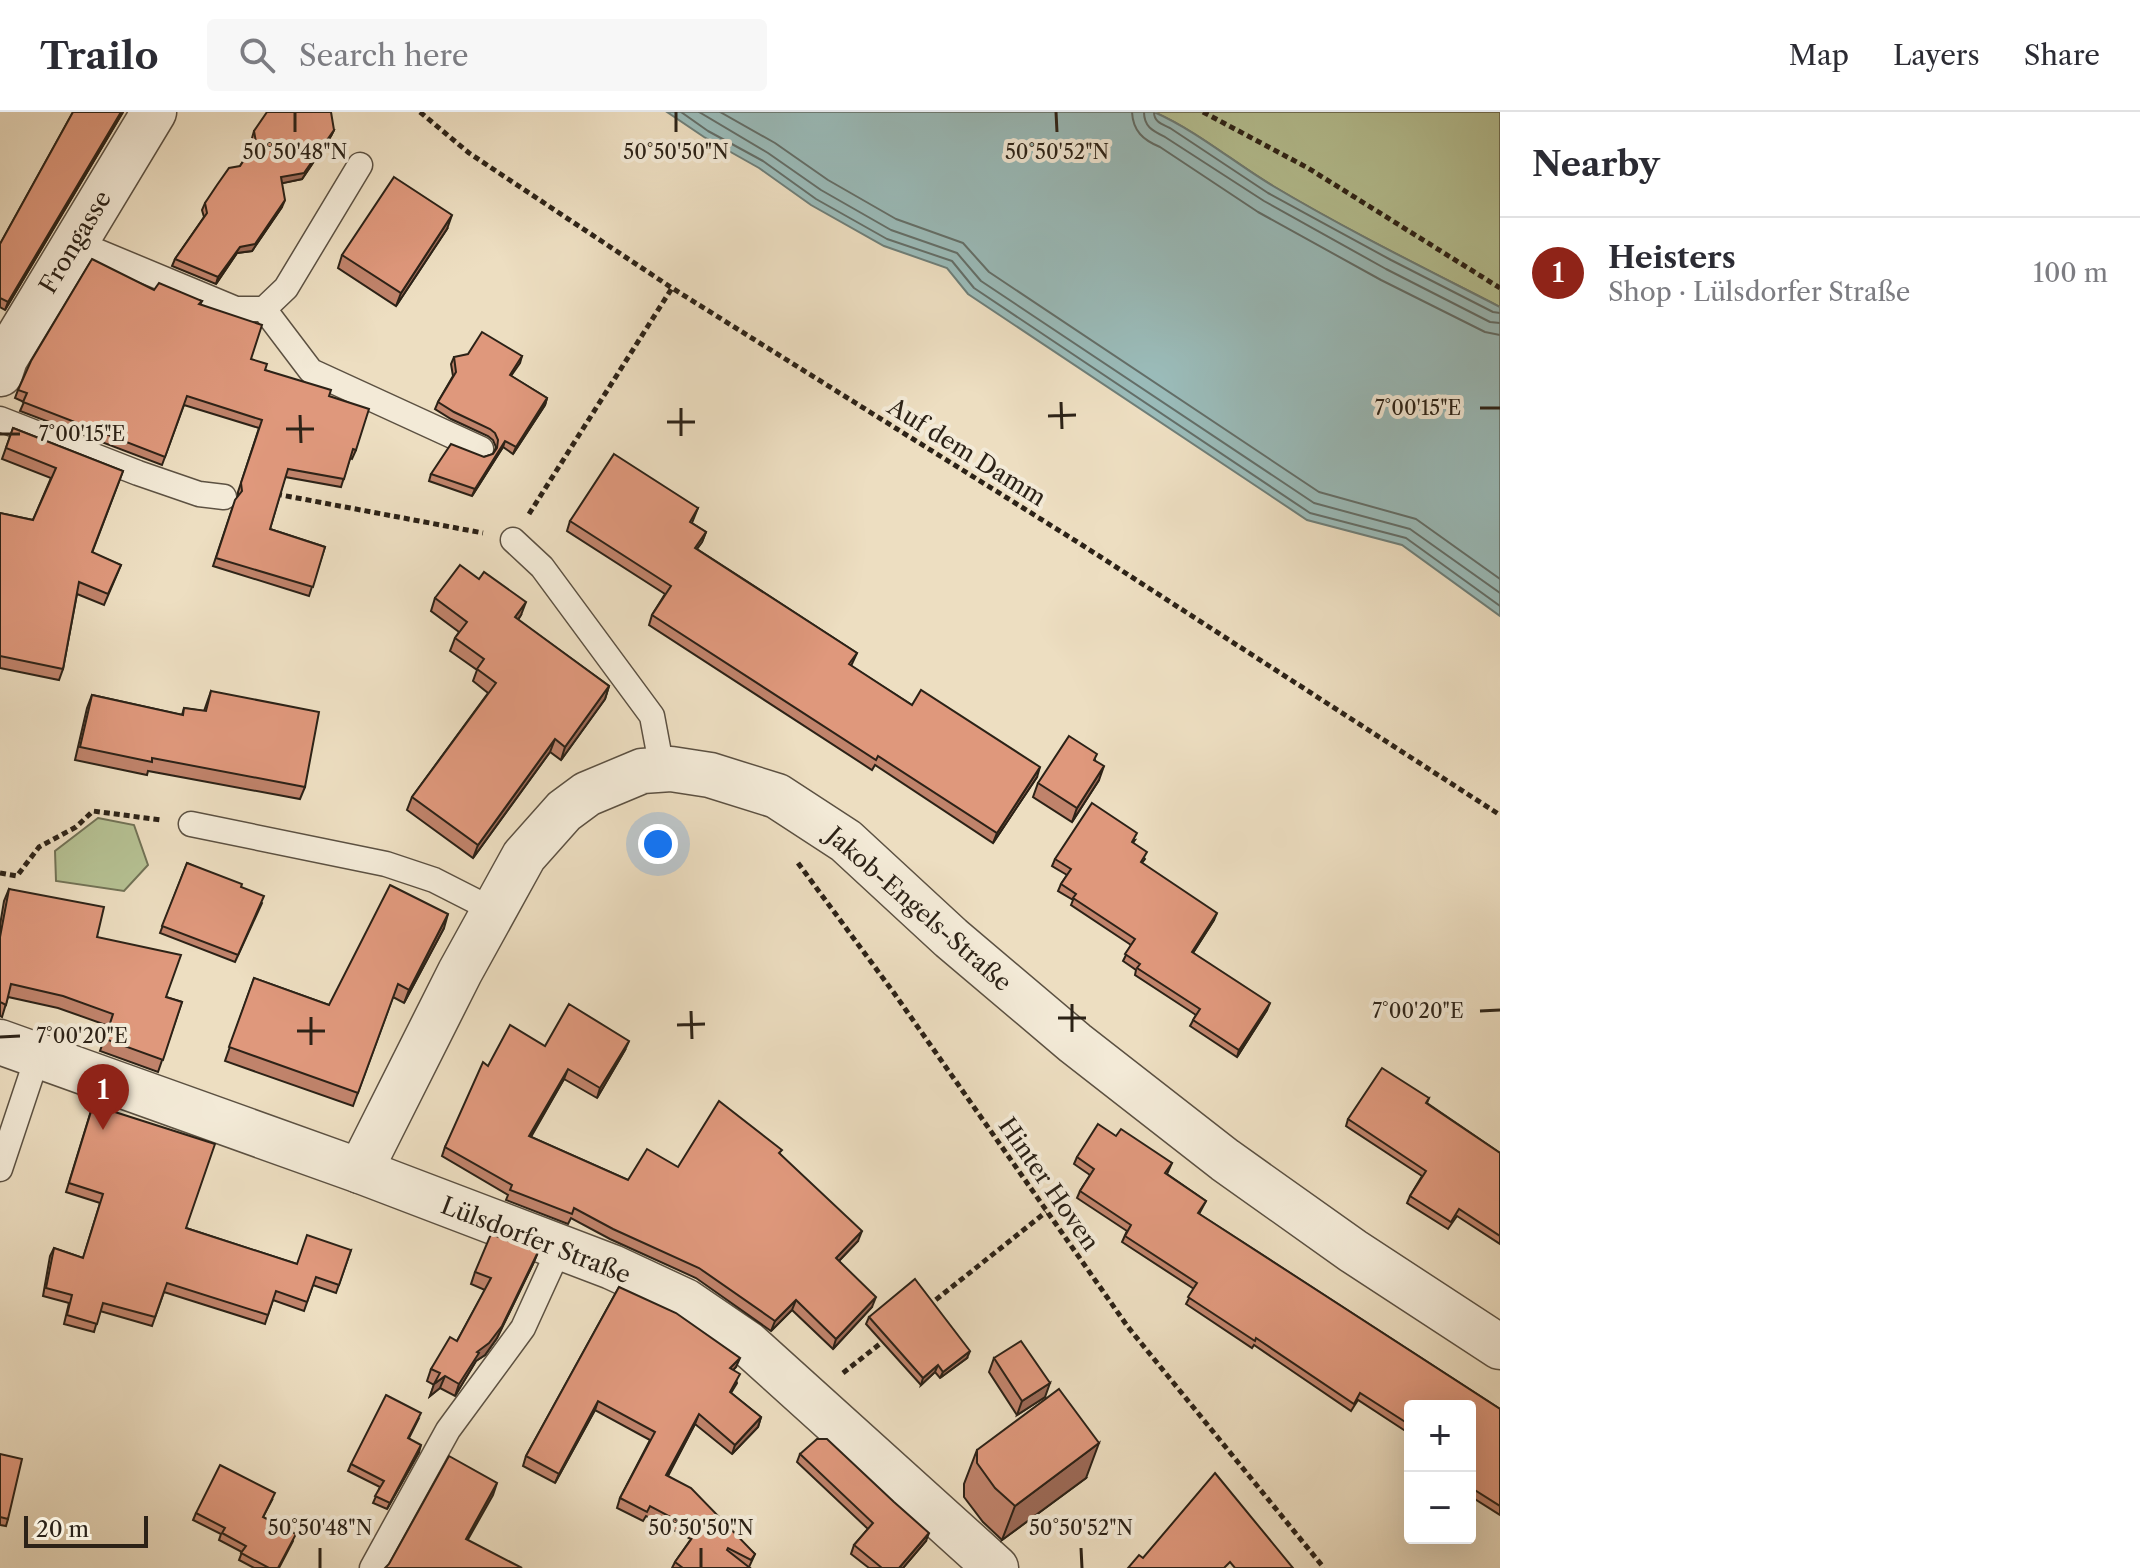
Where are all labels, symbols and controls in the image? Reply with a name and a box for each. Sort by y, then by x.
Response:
search box [207,19,767,91]
text: Trailo [40,32,159,79]
icon: search [235,33,279,77]
text: Search here [299,37,469,74]
text: Map [1789,38,1849,72]
text: Layers [1893,38,1980,72]
text: Share [2024,38,2100,72]
text: 50°50'48"N [243,140,347,164]
text: 50°50'50"N [623,140,729,164]
text: 50°50'52"N [1005,140,1109,164]
text: Nearby [1532,143,1660,185]
street label: Frongasse [33,185,117,299]
text: Heisters [1608,239,1736,276]
text: 1 [1552,257,1564,289]
text: 100 m [2033,257,2108,289]
text: Shop · Lülsdorfer Straße [1608,276,1910,308]
street label: Auf dem Damm [882,391,1051,512]
text: 7°00'15"E [1375,396,1461,420]
text: 7°00'15"E [39,422,125,446]
street label: Jakob-Engels-Straße [818,818,1017,997]
your location [638,824,678,864]
text: 7°00'20"E [1372,999,1464,1023]
text: 7°00'20"E [36,1024,128,1048]
pin: 1 [77,1064,129,1130]
street label: Hinter Hoven [992,1112,1106,1256]
street label: Lülsdorfer Straße [437,1191,635,1289]
map controls [1404,1400,1476,1544]
button: + [1404,1400,1476,1472]
button: − [1404,1472,1476,1544]
scale bar [24,1512,148,1548]
text: 20 m [36,1516,89,1543]
text: 50°50'48"N [268,1516,372,1540]
text: 50°50'50"N [648,1516,754,1540]
text: 50°50'52"N [1029,1516,1133,1540]

